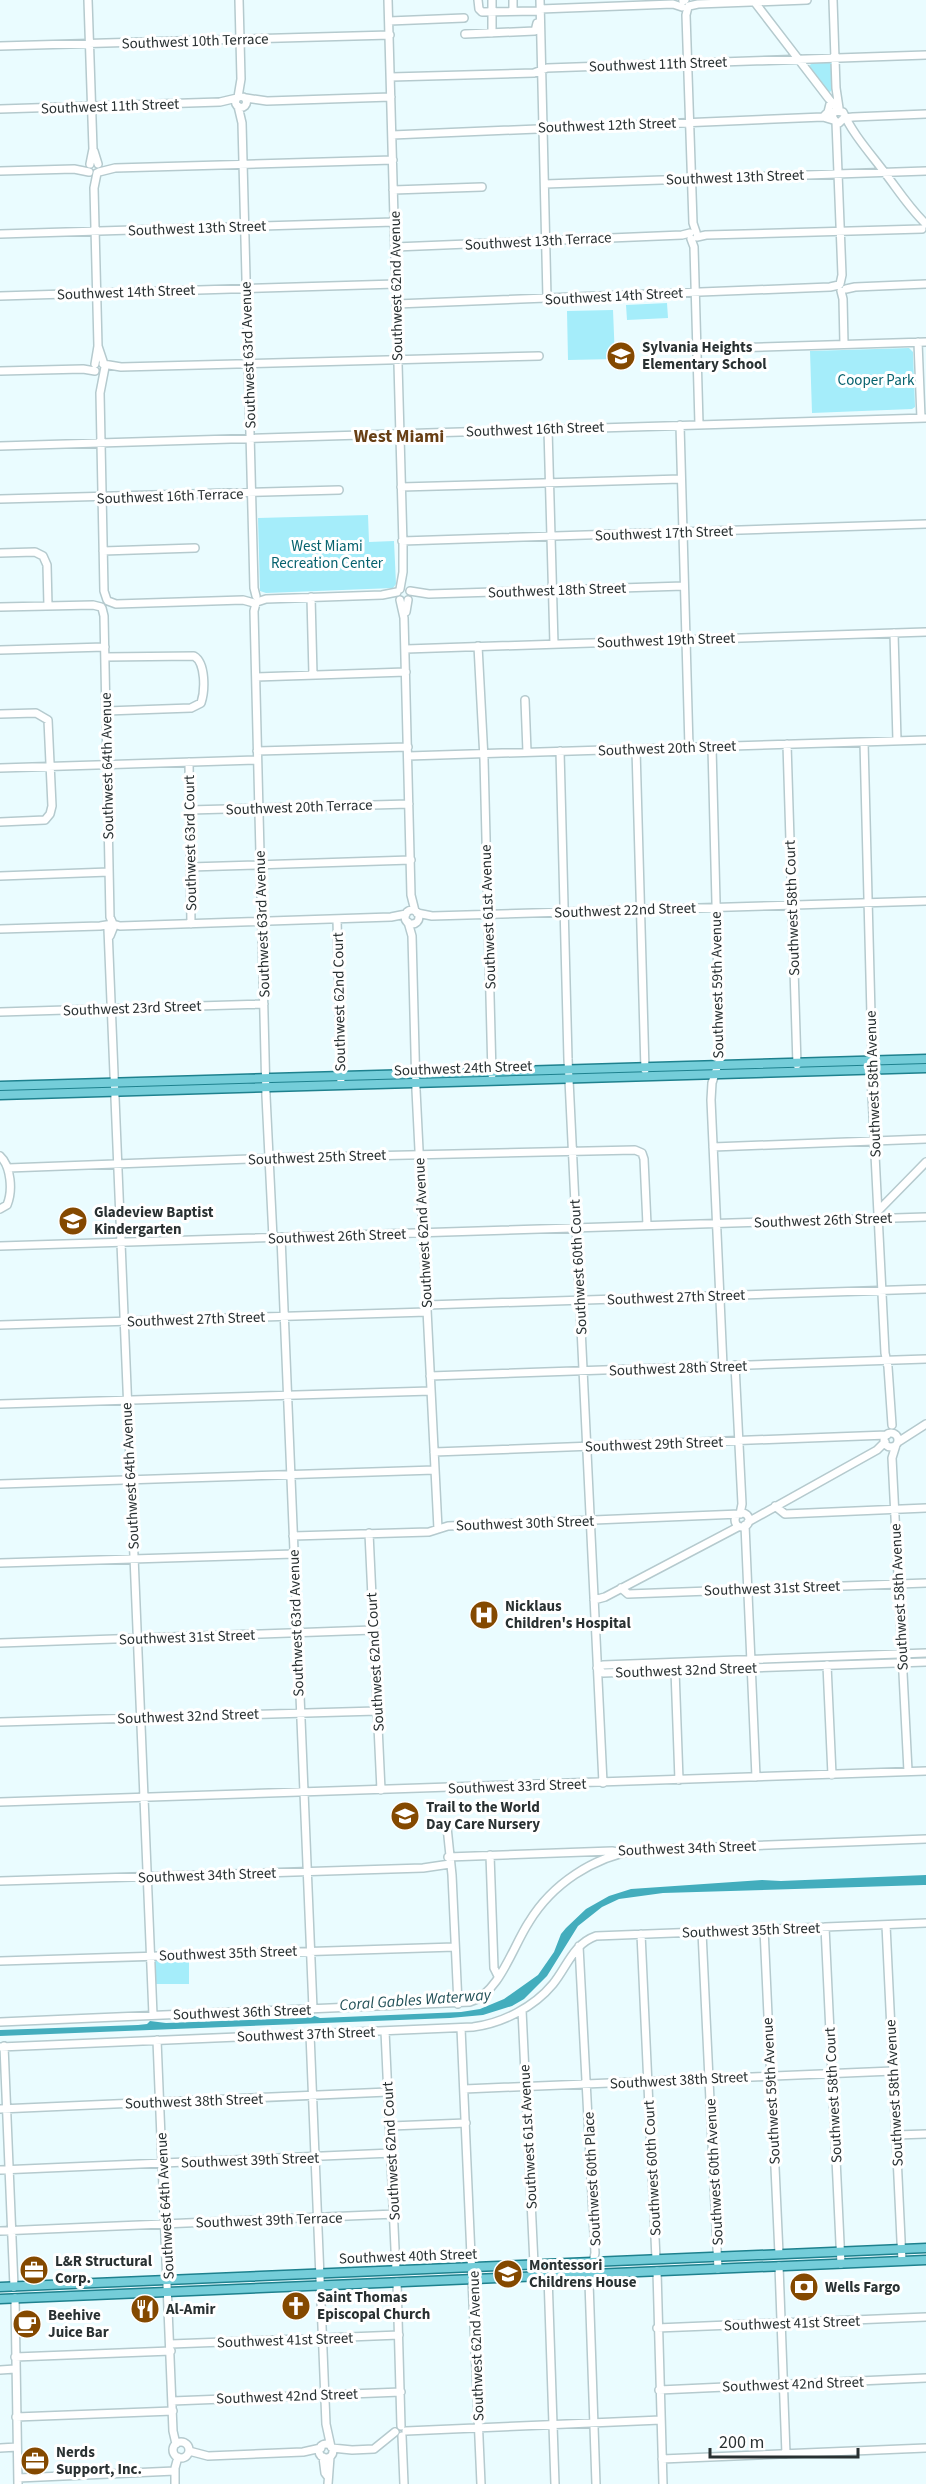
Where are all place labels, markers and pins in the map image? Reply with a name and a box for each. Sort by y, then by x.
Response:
place label: Sylvania Heights Elementary School [642,337,767,375]
school or university icon: Sylvania Heights Elementary School [605,340,637,372]
place label: Gladeview Baptist Kindergarten [94,1202,214,1240]
school or university icon: Gladeview Baptist Kindergarten [57,1205,89,1237]
place label: Nicklaus Children's Hospital [505,1596,631,1634]
hospital icon: Nicklaus Children's Hospital [468,1599,500,1631]
place label: Trail to the World Day Care Nursery [426,1797,540,1835]
school or university icon: Trail to the World Day Care Nursery [389,1800,421,1832]
place label: L&R Structural Corp. [55,2251,153,2289]
office icon: L&R Structural Corp. [18,2254,50,2286]
place label: Montessori Childrens House [529,2255,637,2293]
school or university icon: Montessori Childrens House [492,2258,524,2290]
bank icon: Wells Fargo [788,2271,820,2303]
place label: Wells Fargo [825,2277,900,2298]
place label: Saint Thomas Episcopal Church [317,2287,430,2325]
church icon: Saint Thomas Episcopal Church [280,2290,312,2322]
restaurant icon: Al-Amir [129,2293,161,2325]
place label: Al-Amir [165,2299,215,2320]
place label: Beehive Juice Bar [48,2305,109,2343]
cafe icon: Beehive Juice Bar [11,2308,43,2340]
place label: Nerds Support, Inc. [56,2442,142,2480]
office icon: Nerds Support, Inc. [19,2445,51,2477]

